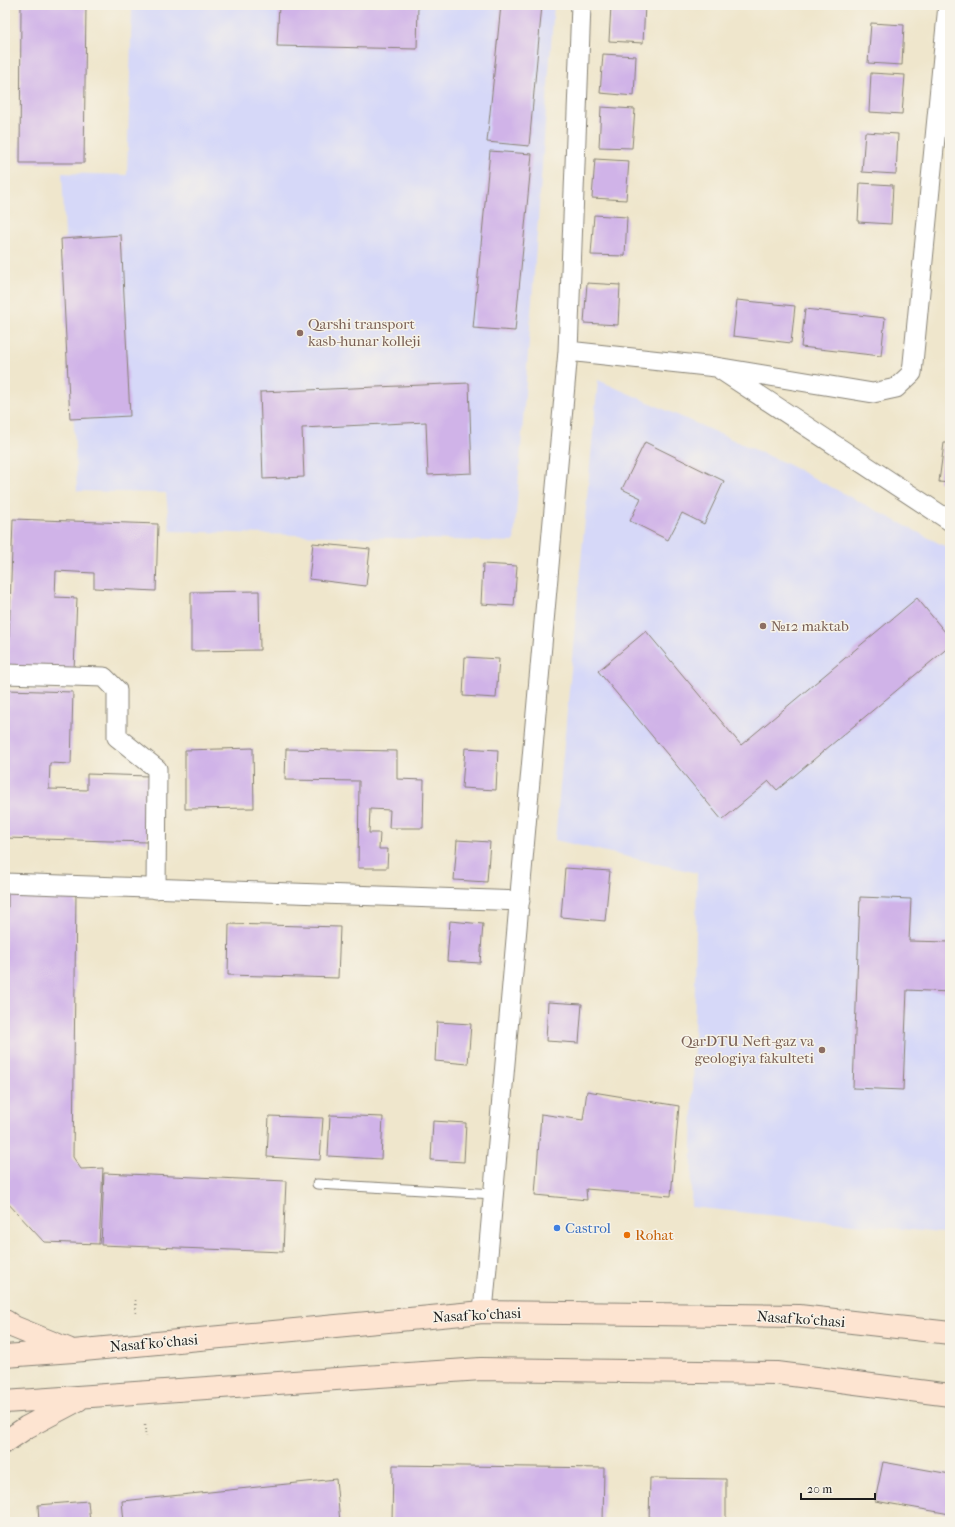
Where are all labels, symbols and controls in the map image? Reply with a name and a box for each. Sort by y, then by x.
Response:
place label: Qarshi transport kasb-hunar kolleji [308,315,421,350]
marker: Qarshi transport kasb-hunar kolleji [295,328,305,338]
place label: №12 maktab [771,617,849,635]
marker: №12 maktab [758,621,768,631]
place label: QarDTU Neft-gaz va geologiya fakulteti [681,1032,815,1067]
marker: QarDTU Neft-gaz va geologiya fakulteti [817,1045,827,1055]
place label: Castrol [565,1219,611,1237]
marker: Castrol [552,1223,562,1233]
place label: Rohat [635,1226,675,1244]
marker: Rohat [622,1230,632,1240]
street label: Nasaf ko‘chasi [432,1304,522,1326]
street label: Nasaf ko‘chasi [756,1307,846,1331]
street label: Nasaf ko‘chasi [109,1330,199,1356]
scale bar [801,1475,875,1501]
text: 20 m [807,1482,832,1496]

